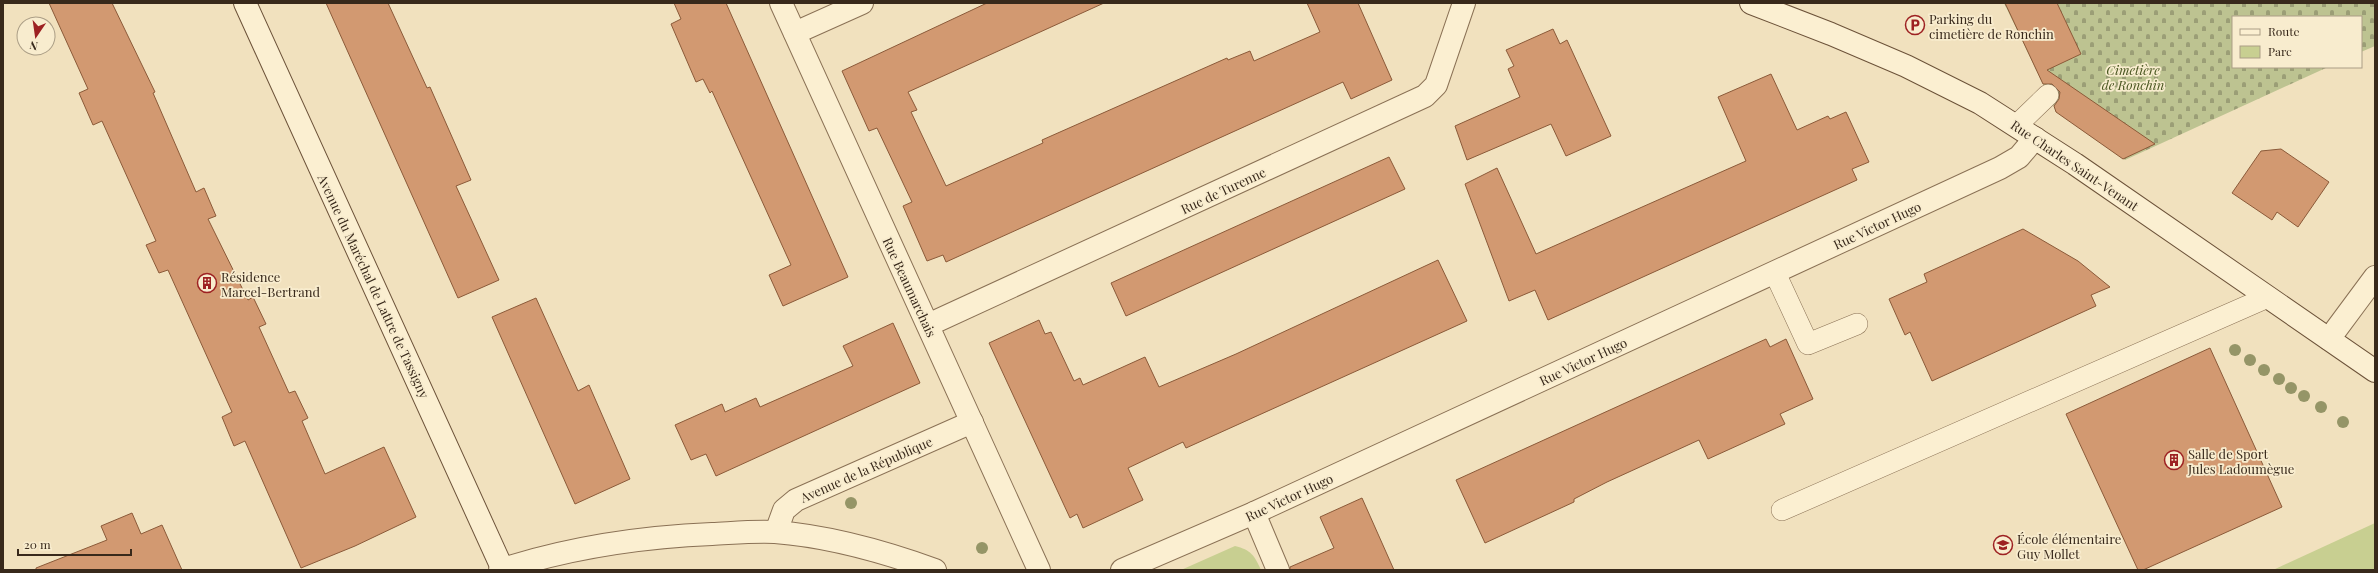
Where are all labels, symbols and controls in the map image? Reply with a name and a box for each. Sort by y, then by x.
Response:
place label: Parking du cimetière de Ronchin [1929,10,2054,42]
parking icon: Parking du cimetière de Ronchin [1904,14,1926,36]
north arrow [16,16,56,56]
legend [2232,16,2362,68]
text: Route [2268,23,2300,39]
text: N [28,38,39,54]
text: Parc [2268,43,2292,59]
park label: Cimetière de Ronchin [2102,61,2164,93]
street label: Rue Charles Saint-Venant [2008,116,2142,214]
street label: Rue de Turenne [1178,163,1269,217]
street label: Avenue du Maréchal de Lattre de Tassigny [314,170,434,401]
street label: Rue Victor Hugo [1830,197,1924,253]
street label: Rue Beaumarchais [879,234,941,340]
place label: Résidence Marcel-Bertrand [221,268,320,300]
building icon: Résidence Marcel-Bertrand [196,272,218,294]
street label: Rue Victor Hugo [1536,333,1630,389]
street label: Avenue de la République [796,432,935,506]
place label: Salle de Sport Jules Ladoumègue [2187,445,2295,477]
building icon: Salle de Sport Jules Ladoumègue [2163,449,2185,471]
street label: Rue Victor Hugo [1242,469,1336,525]
place label: École élémentaire Guy Mollet [2017,530,2122,562]
scale bar [18,531,131,557]
school or university icon: École élémentaire Guy Mollet [1992,534,2014,556]
text: 20 m [24,536,51,552]

